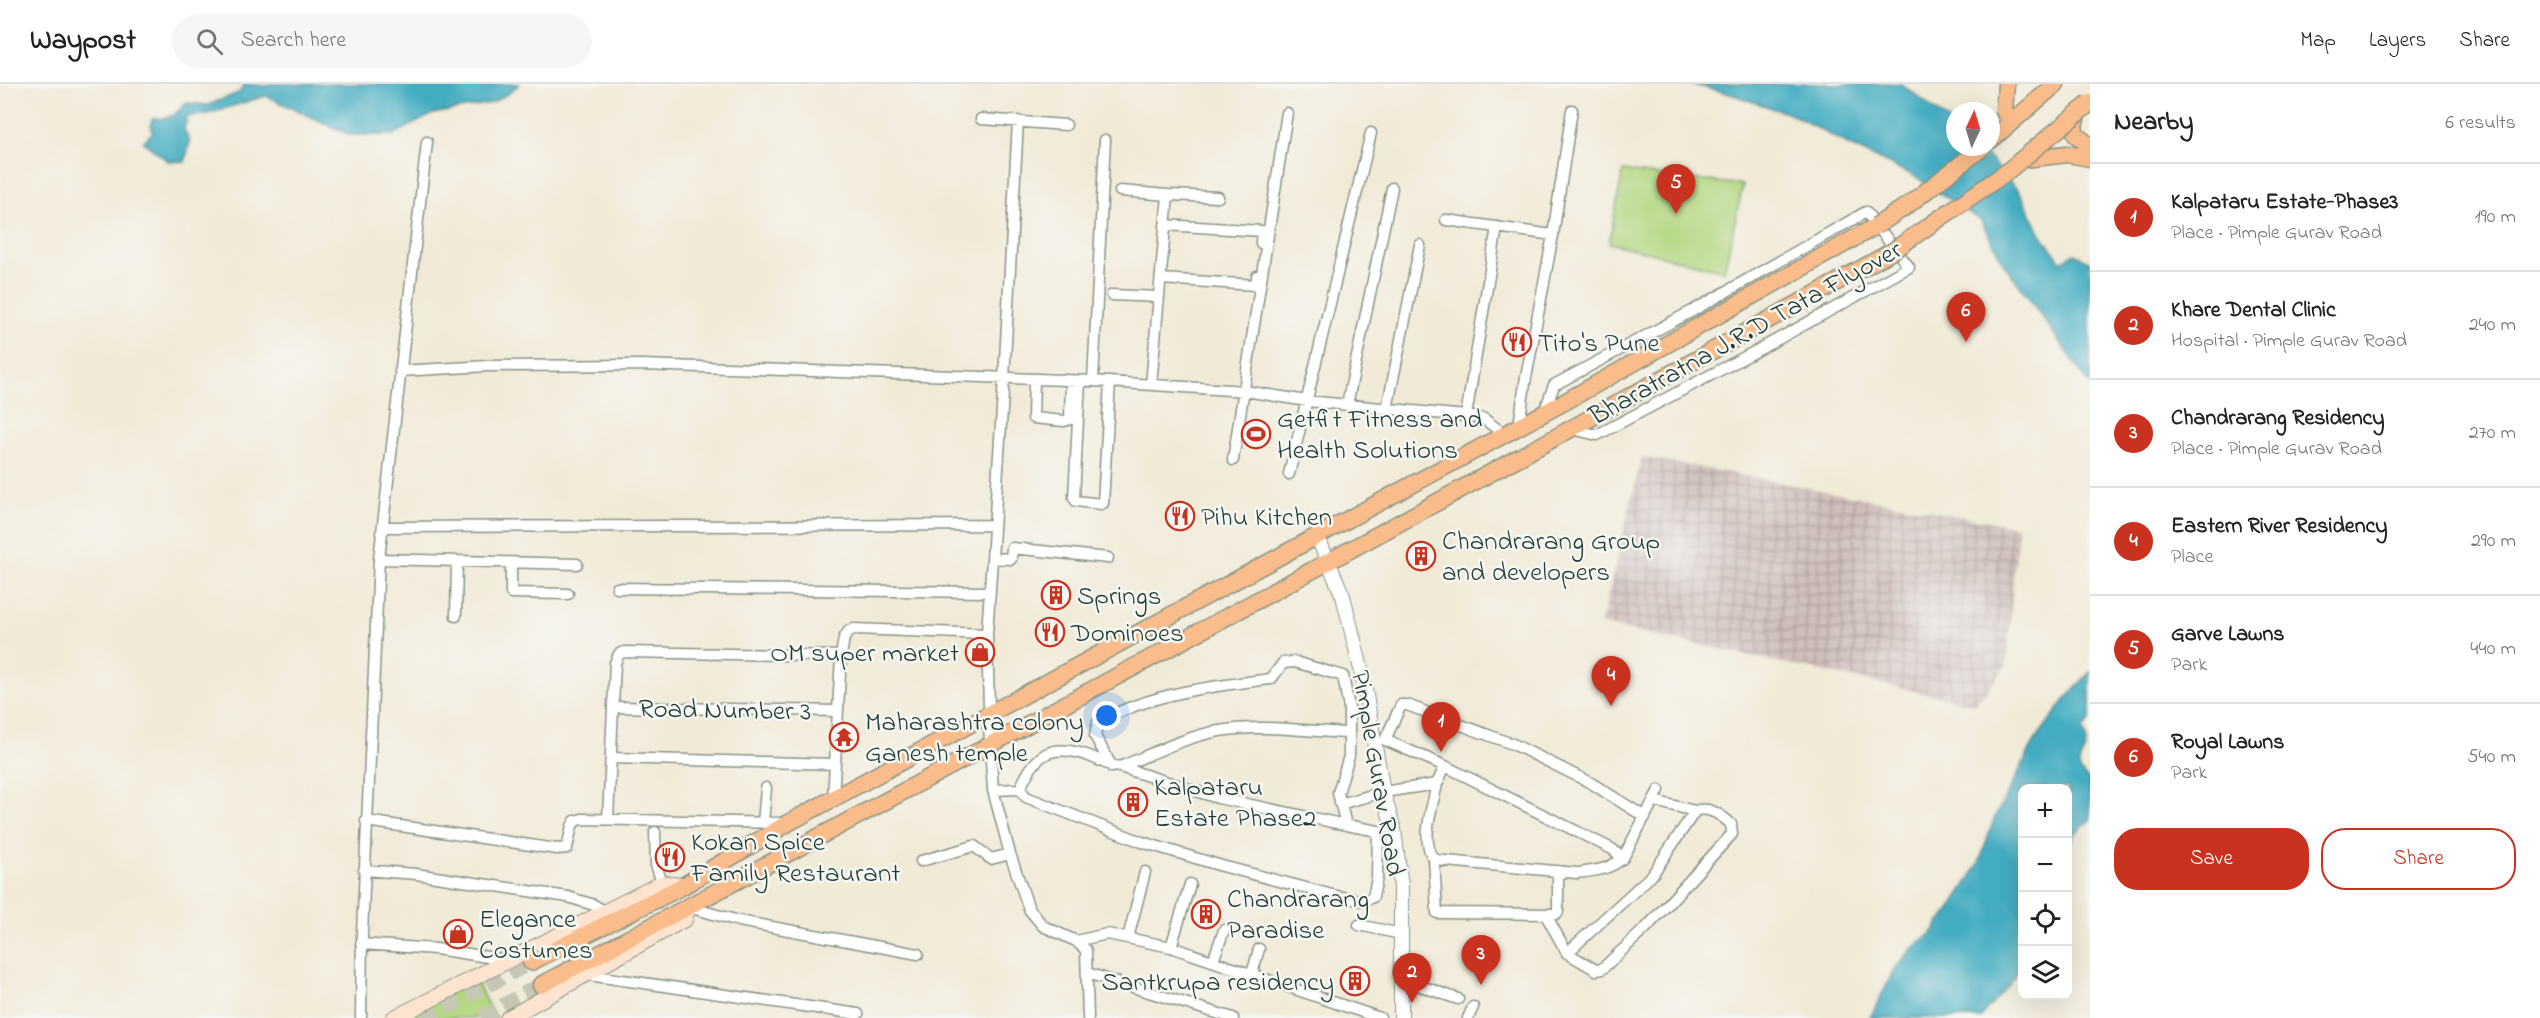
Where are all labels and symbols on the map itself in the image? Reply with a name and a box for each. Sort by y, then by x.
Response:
north arrow [1946,102,2000,156]
pin: 5 [1656,164,1696,214]
street label: Bharatratna J.R.D Tata Flyover [1582,231,1910,437]
pin: 6 [1946,292,1986,342]
place label: Tito's Pune [1538,325,1660,364]
restaurant icon: Tito's Pune [1501,326,1533,358]
place label: Getfit Fitness and Health Solutions [1277,401,1482,471]
sports icon: Getfit Fitness and Health Solutions [1240,418,1272,450]
place label: Pihu Kitchen [1201,499,1332,538]
restaurant icon: Pihu Kitchen [1164,500,1196,532]
place label: Chandrarang Group and developers [1442,523,1660,593]
building icon: Chandrarang Group and developers [1405,540,1437,572]
place label: Springs [1077,578,1161,617]
building icon: Springs [1040,579,1072,611]
place label: Dominoes [1070,615,1184,654]
restaurant icon: Dominoes [1034,616,1066,648]
place label: OM super market [770,635,959,674]
shop icon: OM super market [964,636,996,668]
pin: 4 [1592,656,1630,706]
street label: Pimple Gurav Road [1339,668,1414,879]
street label: Road Number 3 [638,690,812,733]
your location [1092,701,1121,730]
pin: 1 [1422,702,1460,752]
place label: Maharashtra colony Ganesh temple [865,704,1084,774]
temple icon: Maharashtra colony Ganesh temple [828,721,860,753]
place label: Kalpataru Estate Phase2 [1154,769,1316,839]
building icon: Kalpataru Estate Phase2 [1117,786,1149,818]
place label: Kokan Spice Family Restaurant [690,824,900,894]
restaurant icon: Kokan Spice Family Restaurant [654,841,686,873]
place label: Chandrarang Paradise [1227,881,1369,951]
building icon: Chandrarang Paradise [1190,898,1222,930]
place label: Elegance Costumes [479,901,593,971]
shop icon: Elegance Costumes [442,918,474,950]
pin: 3 [1462,936,1500,985]
pin: 2 [1392,954,1432,1003]
place label: Santkrupa residency [1101,964,1334,1003]
building icon: Santkrupa residency [1339,965,1371,997]

